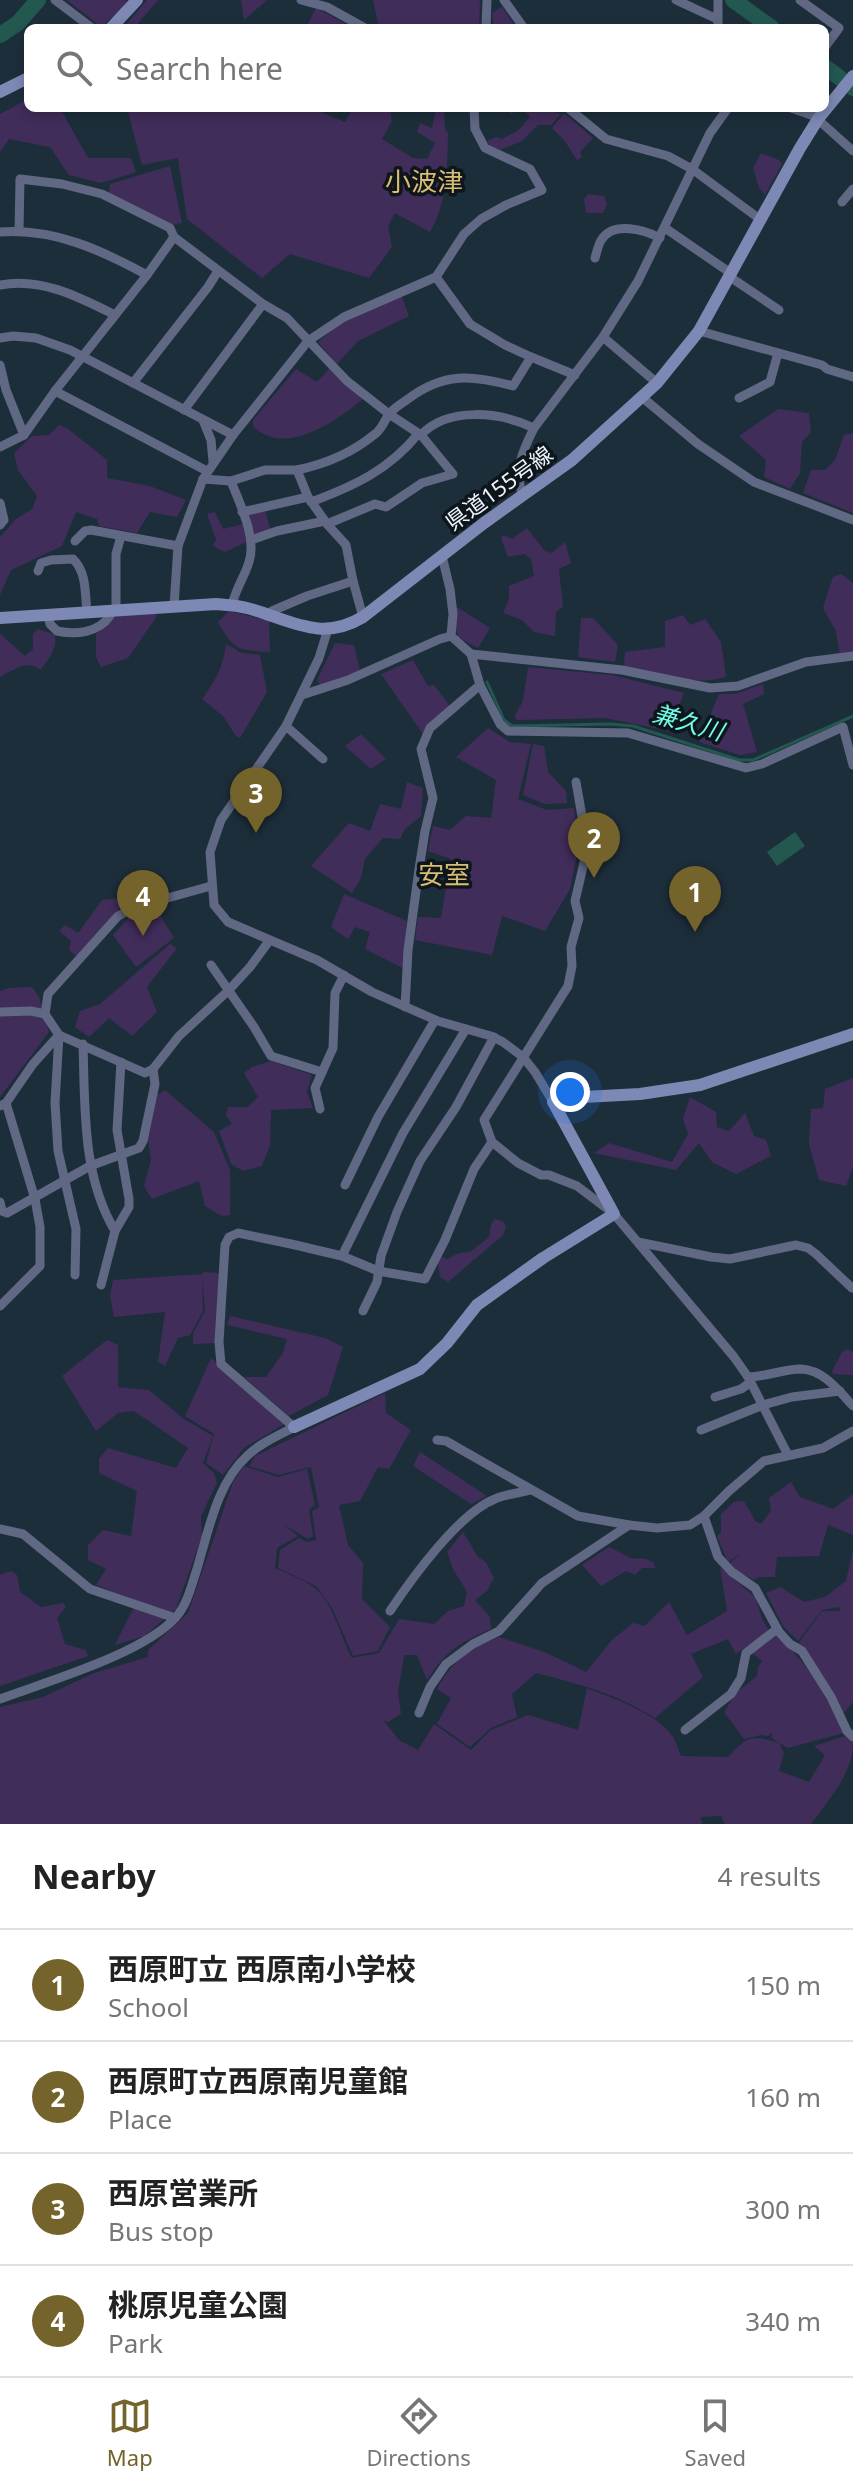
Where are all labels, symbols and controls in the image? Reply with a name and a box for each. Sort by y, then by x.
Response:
search box [24,24,829,112]
icon: search [52,46,96,90]
text: Search here [116,48,283,89]
district label: 小波津 [385,163,463,199]
street label: 県道155号線 [439,438,558,536]
water label: 兼久川 [649,696,730,748]
pin: 3 [230,767,282,833]
pin: 2 [568,812,620,878]
district label: 安室 [418,856,470,892]
pin: 1 [669,866,721,932]
pin: 4 [117,870,169,936]
your location [550,1072,590,1112]
text: Nearby [32,1853,156,1899]
text: 4 results [717,1858,821,1894]
text: 西原町立 西原南小学校 [108,1948,416,1989]
text: 1 [51,1967,65,2003]
text: 150 m [745,1967,821,2003]
text: School [108,1989,189,2025]
text: 西原町立西原南児童館 [108,2060,408,2101]
text: 2 [51,2079,65,2115]
text: 160 m [745,2079,821,2115]
text: Place [108,2101,172,2137]
text: 西原営業所 [108,2172,258,2213]
text: 3 [51,2191,65,2227]
text: 300 m [745,2191,821,2227]
text: Bus stop [108,2213,214,2249]
text: 桃原児童公園 [108,2284,288,2325]
text: 4 [51,2303,65,2339]
text: 340 m [745,2303,821,2339]
text: Park [108,2325,163,2361]
tab: Map [107,2394,153,2472]
tab: Directions [366,2394,471,2472]
tab: Saved [685,2394,746,2472]

